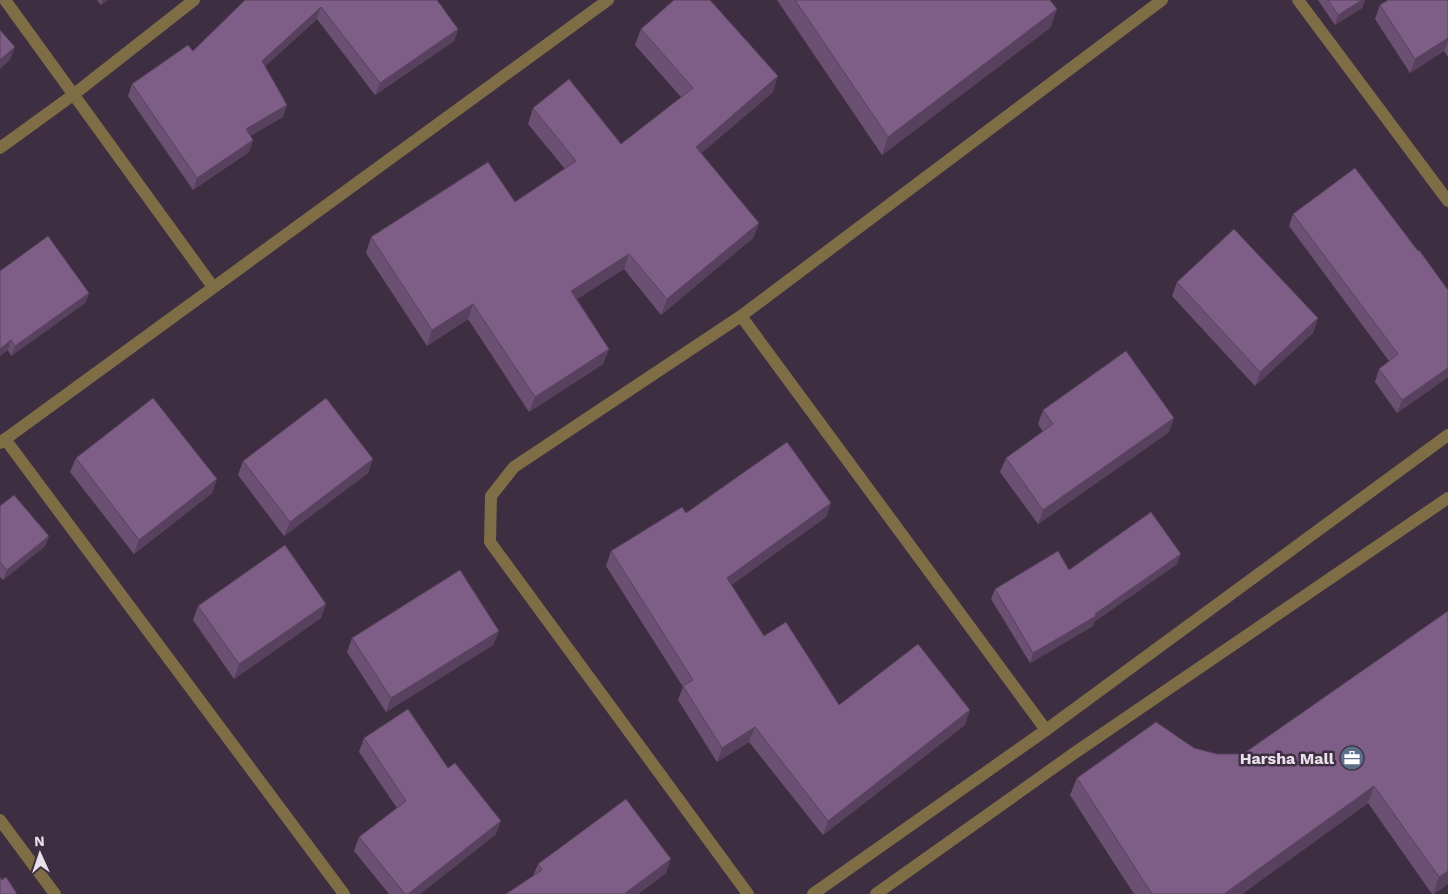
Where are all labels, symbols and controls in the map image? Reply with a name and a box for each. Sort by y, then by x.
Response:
office icon: Harsha Mall [1339,745,1365,771]
place label: Harsha Mall [1240,749,1335,768]
north arrow [15,829,65,879]
text: N [34,833,45,849]

